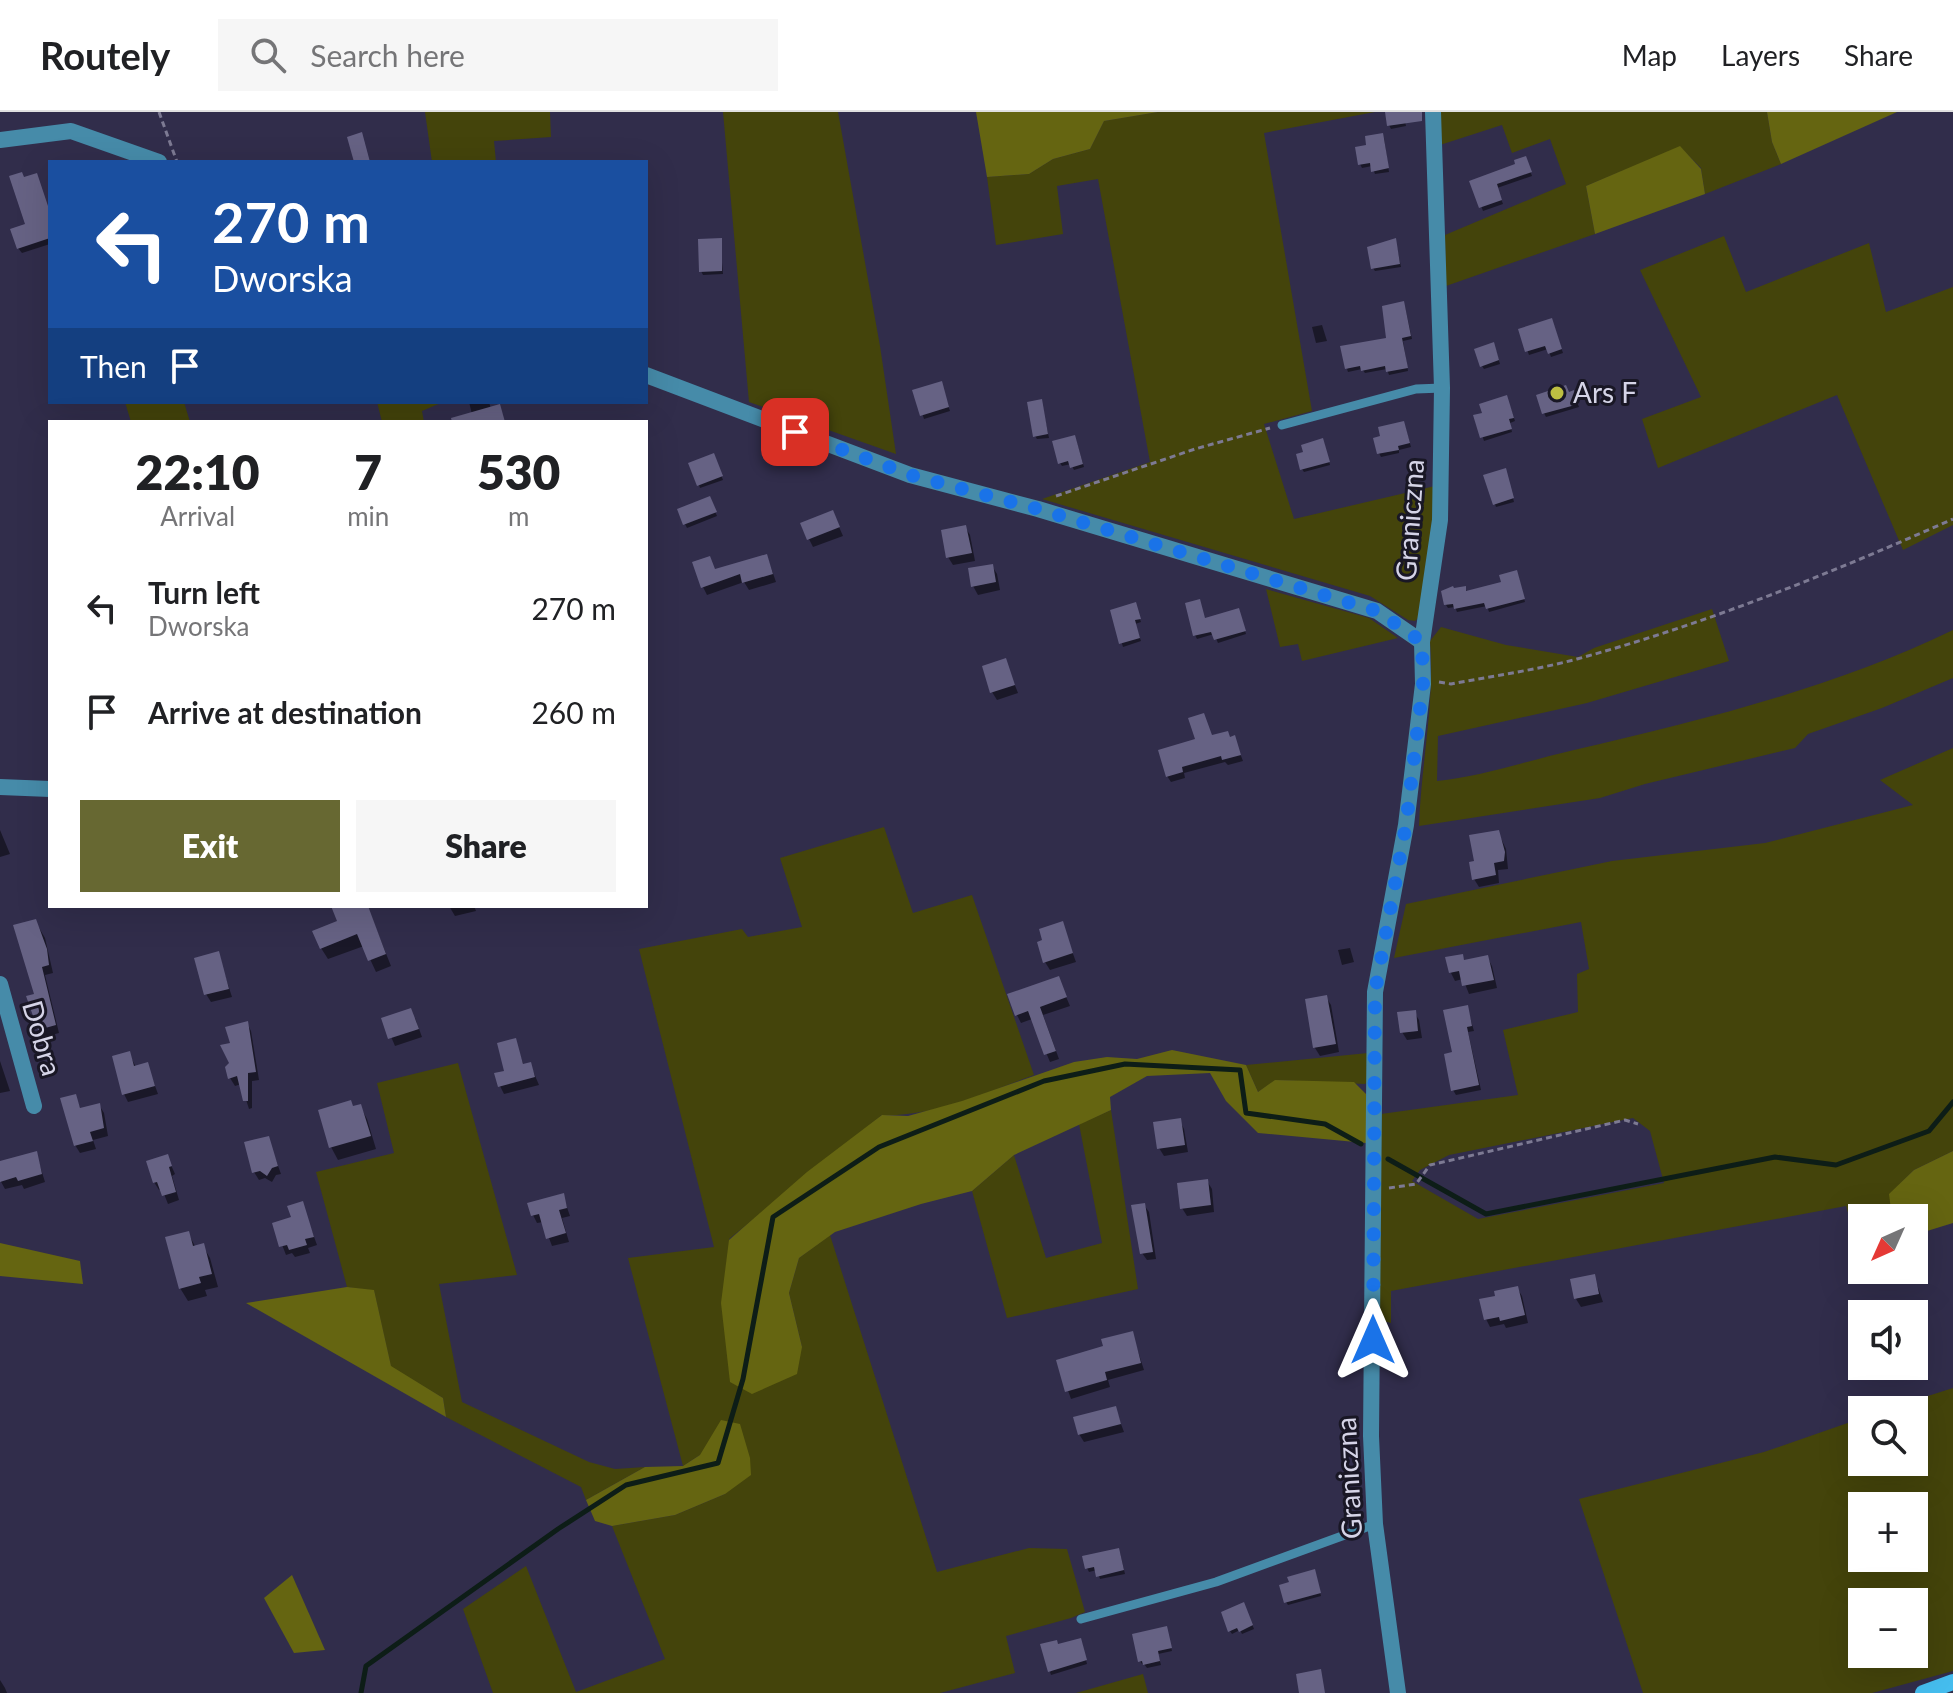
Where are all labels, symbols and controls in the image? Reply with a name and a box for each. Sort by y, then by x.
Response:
search box [218,19,778,91]
text: Routely [40,32,170,78]
icon: search [246,33,290,77]
text: Search here [310,37,465,73]
text: Map [1622,38,1677,72]
text: Layers [1721,38,1800,72]
text: Share [1844,38,1913,72]
text: 270 m [212,188,370,255]
icon: left [80,192,184,296]
text: Dworska [212,256,353,300]
icon: arrive [163,344,207,388]
text: Then [80,348,147,384]
place label: Ars F [1573,375,1637,409]
marker: Ars F [1548,384,1566,402]
pin [761,398,829,466]
icon: arrive [773,410,817,454]
text: 22:10 [136,443,260,500]
text: 7 [354,443,382,500]
text: 530 [477,443,560,500]
street label: Graniczna [1388,458,1430,582]
text: Arrival [160,500,235,532]
text: min [347,500,389,532]
text: m [508,500,529,532]
text: Turn left [148,574,260,610]
icon: left [80,586,124,630]
text: 270 m [531,590,616,626]
text: Dworska [148,610,250,642]
icon: arrive [80,690,124,734]
text: Arrive at destination [148,694,422,730]
text: 260 m [531,694,616,730]
button: Exit [80,800,340,892]
button: Share [356,800,616,892]
street label: Dobra [16,996,70,1079]
north arrow [1848,1204,1928,1284]
map controls [1848,1204,1928,1668]
position arrow [1331,1298,1415,1382]
button: sound [1848,1300,1928,1380]
button: search [1848,1396,1928,1476]
street label: Graniczna [1328,1416,1368,1540]
button: + [1848,1492,1928,1572]
button: − [1848,1588,1928,1668]

